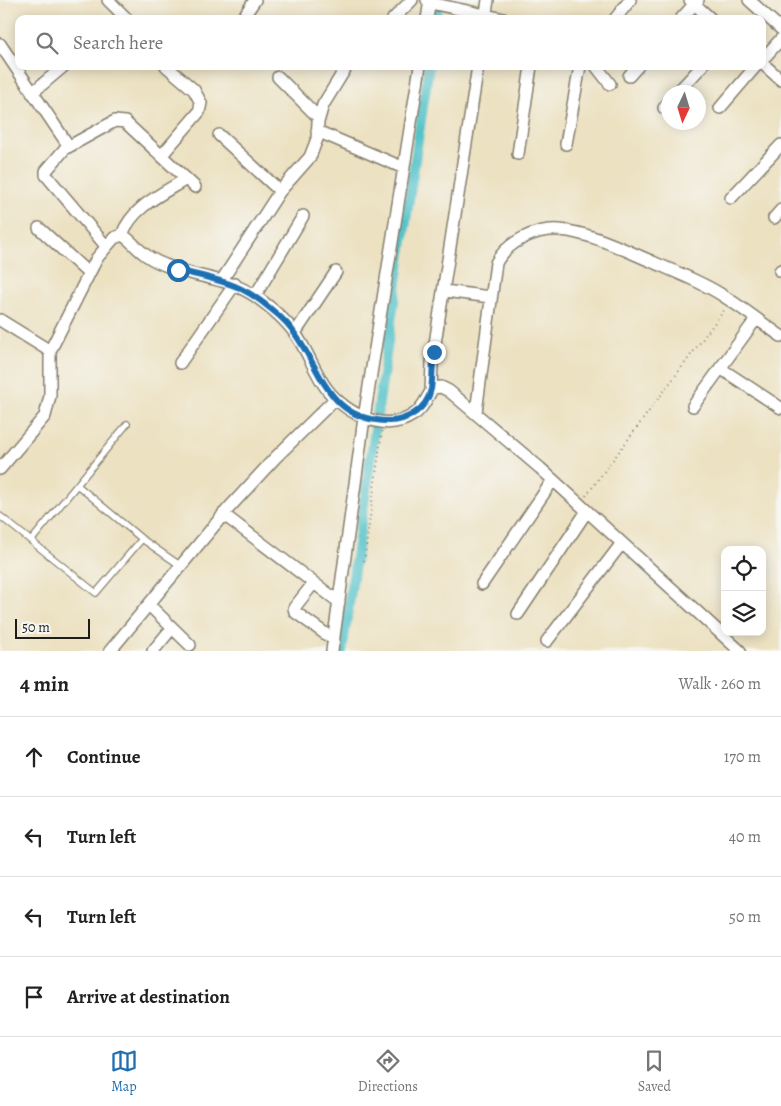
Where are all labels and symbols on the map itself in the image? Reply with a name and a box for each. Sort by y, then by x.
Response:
north arrow [661,85,706,130]
route start [167,259,190,282]
route end [423,341,446,364]
scale bar [15,616,90,639]

